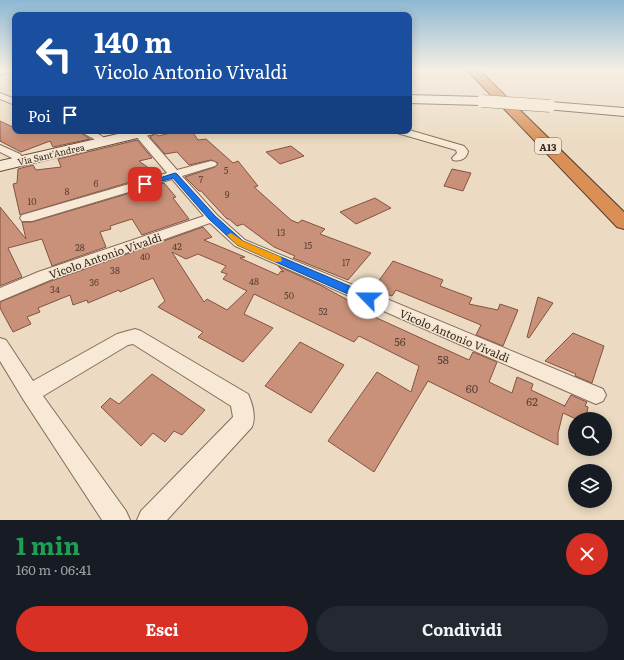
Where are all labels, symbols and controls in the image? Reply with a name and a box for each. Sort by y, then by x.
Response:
text: 140 m [94,20,172,62]
icon: left [28,28,80,80]
text: Vicolo Antonio Vivaldi [94,58,287,85]
text: Poi [28,104,51,127]
icon: arrive [59,104,81,126]
road number: A13 [535,138,561,154]
street label: Via Sant'Andrea [16,139,86,169]
house number: 5 [224,163,229,177]
pin [128,167,162,201]
house number: 7 [199,172,204,186]
icon: arrive [134,173,156,195]
house number: 6 [94,176,99,190]
house number: 8 [65,184,70,198]
house number: 9 [225,187,230,201]
house number: 10 [28,194,36,208]
house number: 13 [277,225,285,239]
street label: Vicolo Antonio Vivaldi [46,228,164,282]
house number: 15 [304,238,313,252]
house number: 42 [172,239,182,253]
house number: 28 [75,240,85,254]
house number: 40 [140,249,150,263]
house number: 17 [342,255,350,269]
house number: 38 [110,263,120,277]
house number: 48 [249,274,259,288]
house number: 36 [89,275,99,289]
position arrow [347,277,389,319]
house number: 34 [50,282,60,296]
house number: 50 [284,288,294,302]
house number: 52 [318,304,328,318]
street label: Vicolo Antonio Vivaldi [397,305,513,366]
house number: 56 [394,333,406,349]
house number: 58 [437,351,449,367]
house number: 60 [466,380,478,396]
house number: 62 [526,393,538,409]
map controls [568,412,612,508]
button: search [568,412,612,456]
button: layers [568,464,612,508]
text: 1 min [16,527,80,562]
button: close [566,533,608,575]
text: 160 m · 06:41 [16,560,92,579]
button: Esci [16,606,308,652]
button: Condividi [316,606,608,652]

